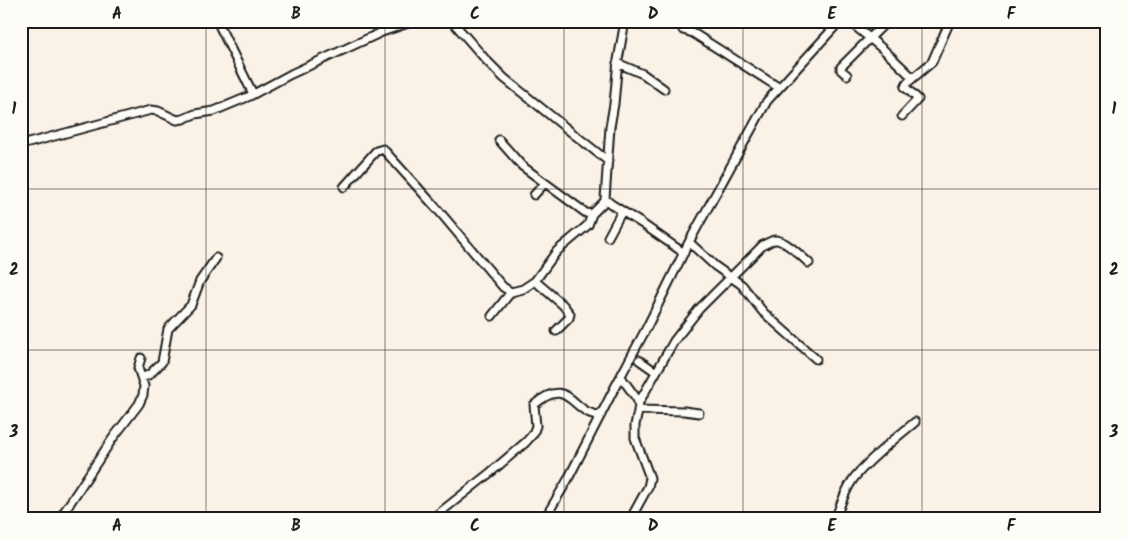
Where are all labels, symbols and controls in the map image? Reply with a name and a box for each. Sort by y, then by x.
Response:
text: A [112,2,122,27]
text: B [291,2,301,27]
text: C [470,2,480,27]
text: D [648,2,659,27]
text: E [828,2,838,27]
text: F [1007,2,1017,27]
text: 1 [12,97,17,122]
text: 1 [1112,97,1117,122]
text: 2 [9,258,19,283]
text: 2 [1109,258,1119,283]
text: 3 [9,420,19,445]
text: 3 [1109,420,1119,445]
text: A [112,514,122,539]
text: B [291,514,301,539]
text: C [470,514,480,539]
text: D [648,514,659,539]
text: E [828,514,838,539]
text: F [1007,514,1017,539]

